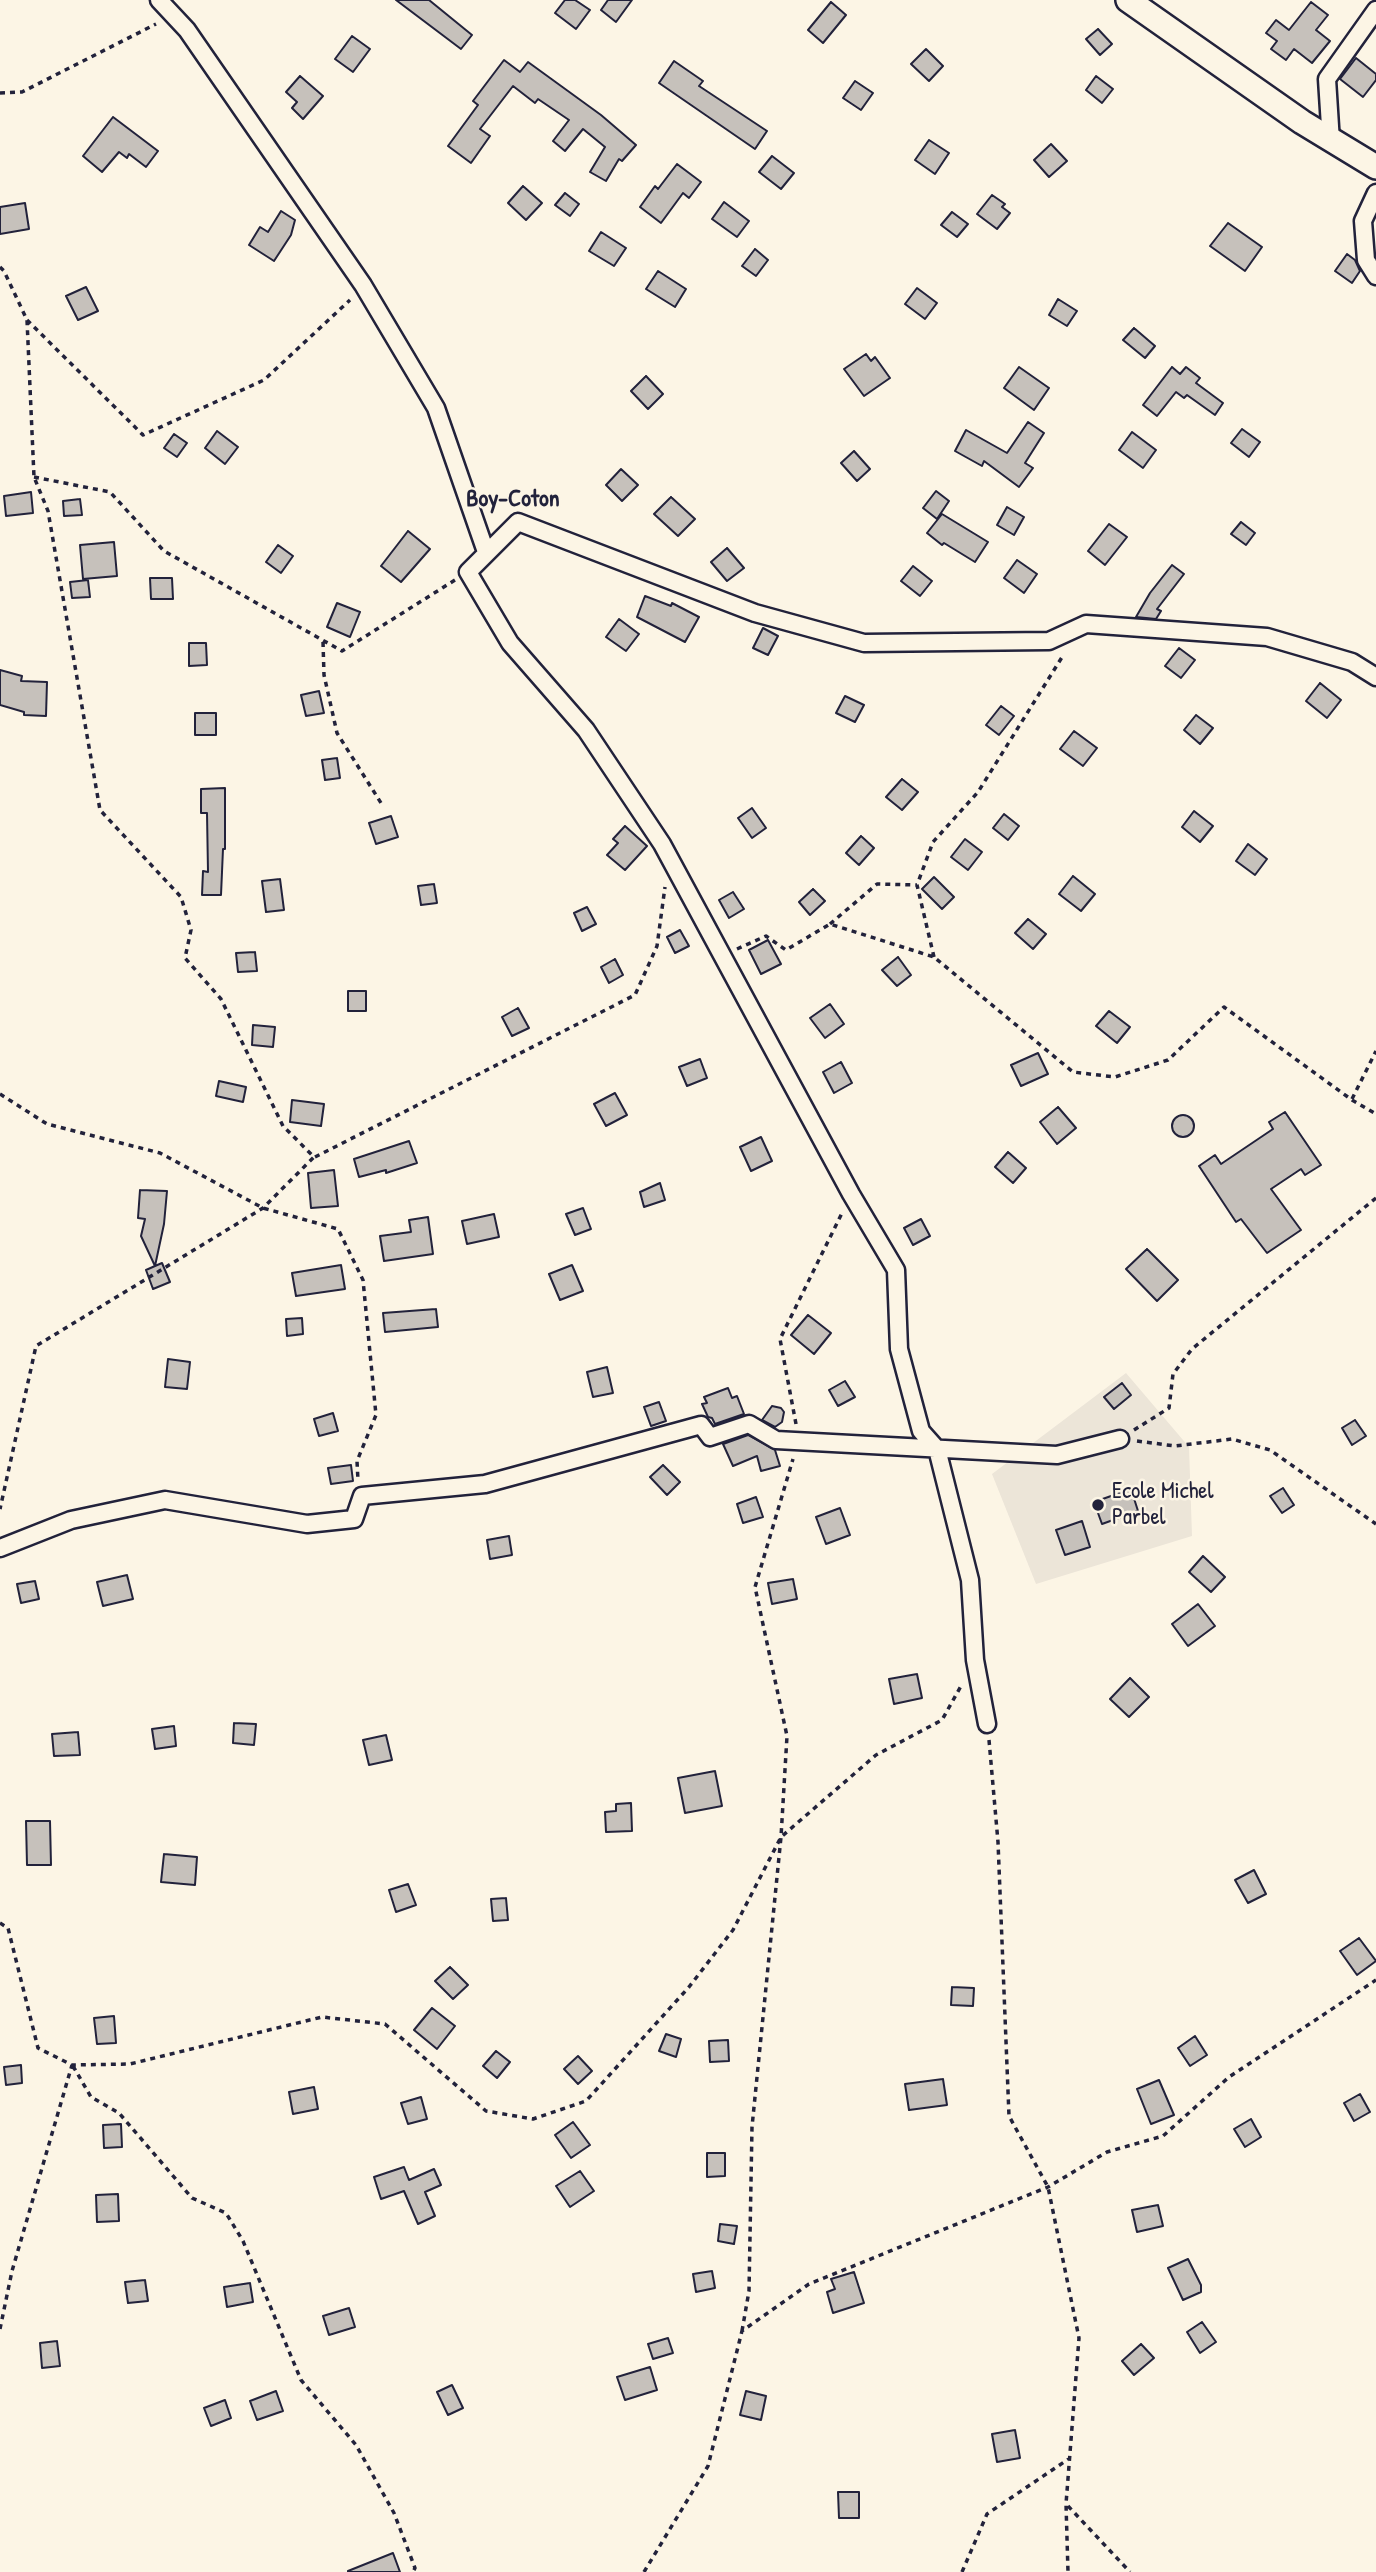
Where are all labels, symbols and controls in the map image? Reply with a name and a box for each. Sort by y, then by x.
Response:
district label: Boy-Coton [466,486,560,514]
place label: Ecole Michel Parbel [1112,1478,1214,1532]
marker: Ecole Michel Parbel [1090,1497,1106,1513]

